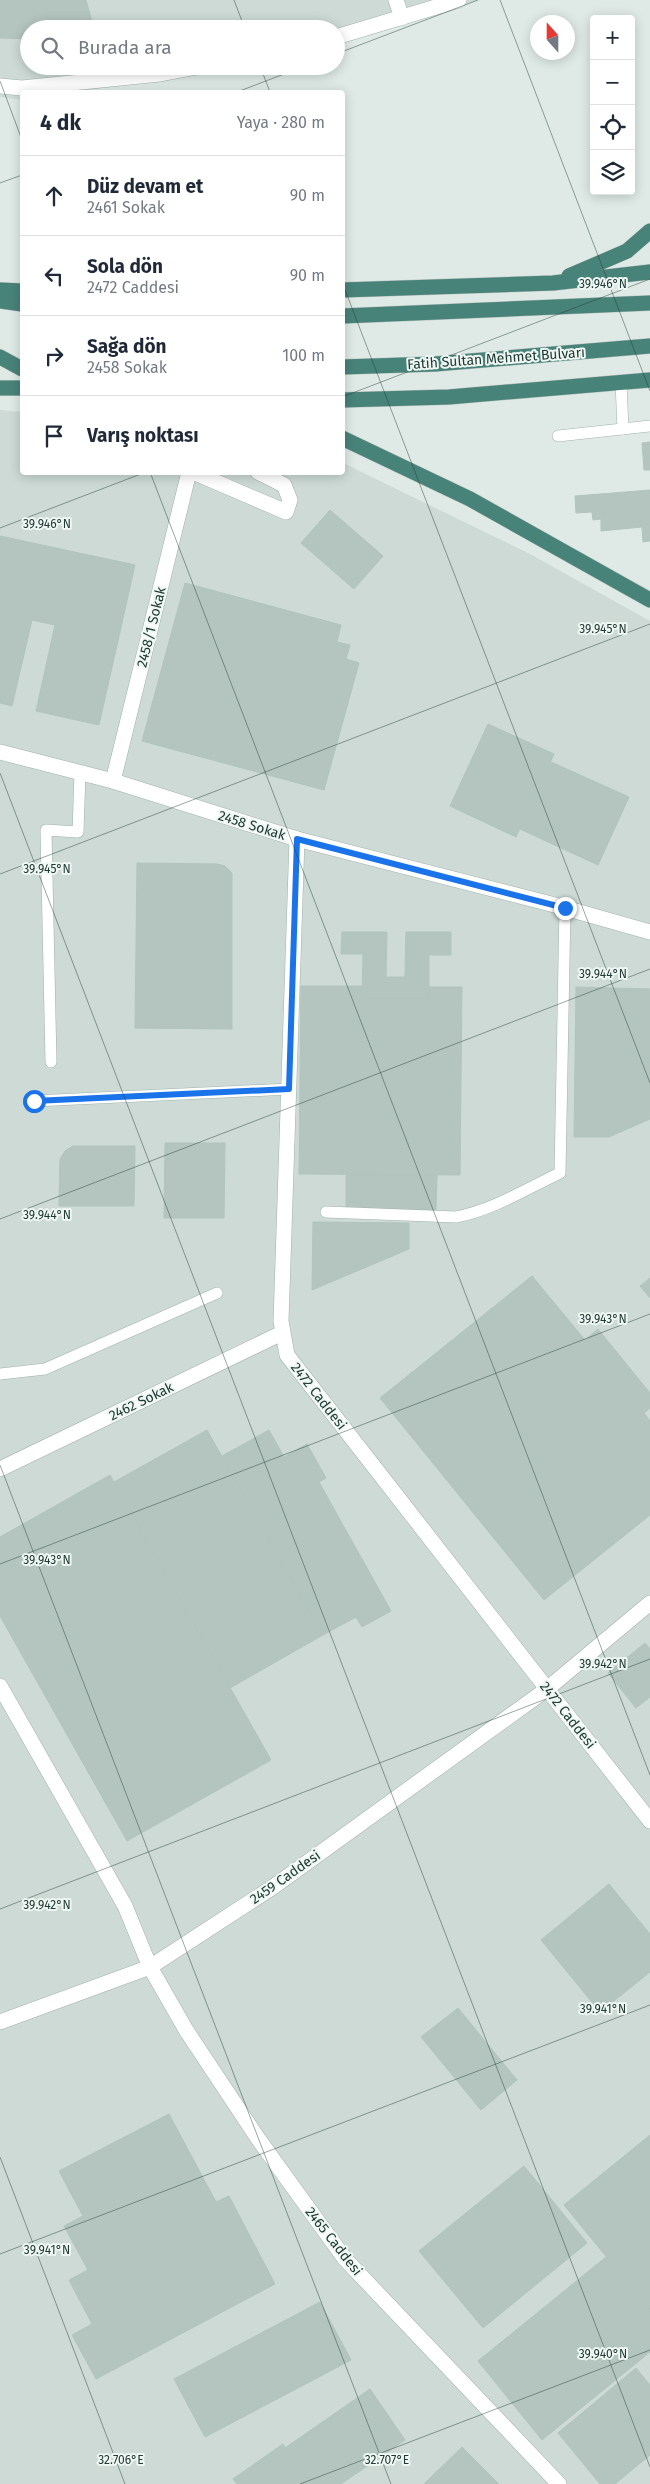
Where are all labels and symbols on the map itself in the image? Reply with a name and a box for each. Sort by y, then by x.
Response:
north arrow [530,15,575,60]
text: 39.946°N [579,277,627,291]
street label: Fatih Sultan Mehmet Bulvarı [407,344,586,373]
text: 39.946°N [23,517,71,531]
street label: 2458/1 Sokak [133,584,170,669]
text: 39.945°N [579,622,627,636]
street label: 2458 Sokak [216,807,289,844]
text: 39.945°N [23,862,71,876]
route end [554,897,577,920]
text: 39.944°N [579,967,627,981]
route start [23,1090,46,1113]
text: 39.944°N [23,1208,71,1222]
text: 39.943°N [579,1312,627,1326]
street label: 2472 Caddesi [287,1359,350,1433]
street label: 2462 Sokak [106,1378,177,1424]
text: 39.943°N [23,1553,71,1567]
text: 39.942°N [579,1657,627,1671]
street label: 2472 Caddesi [536,1678,599,1752]
street label: 2459 Caddesi [247,1847,324,1908]
text: 39.942°N [23,1898,71,1912]
text: 39.941°N [580,2002,626,2016]
street label: 2465 Caddesi [302,2204,366,2279]
text: 39.941°N [24,2243,70,2257]
text: 39.940°N [579,2347,627,2361]
text: 32.706°E [98,2453,144,2467]
text: 32.707°E [365,2453,409,2467]

